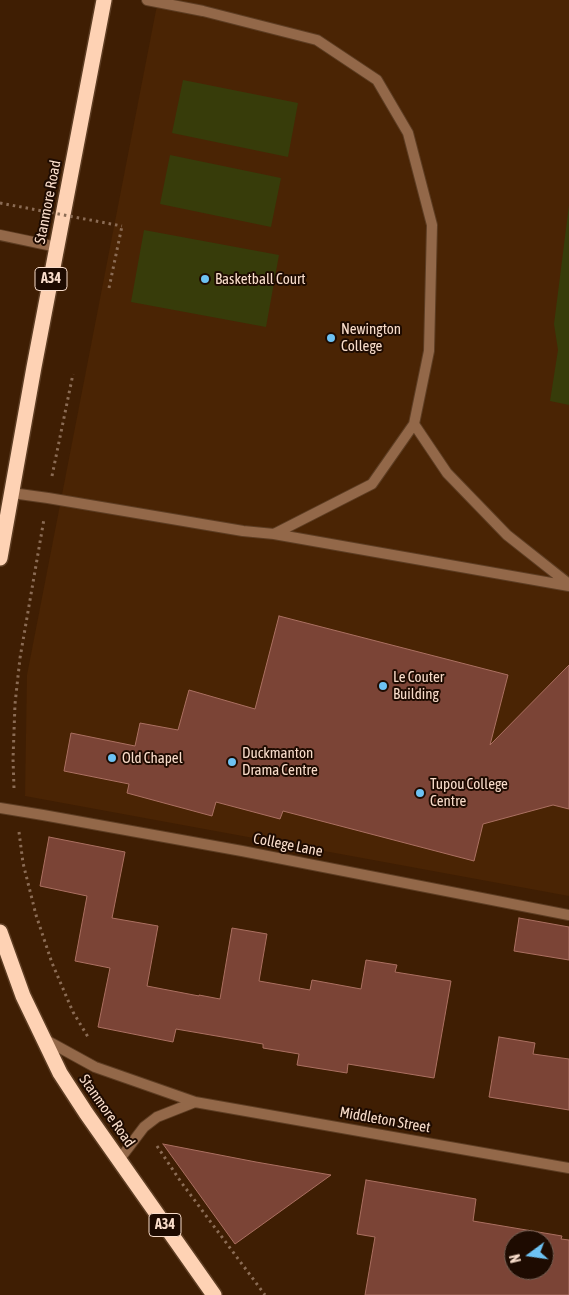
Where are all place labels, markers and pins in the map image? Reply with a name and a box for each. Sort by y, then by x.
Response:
place label: Basketball Court [215,270,306,288]
marker: Basketball Court [199,273,211,285]
place label: Newington College [341,320,401,355]
marker: Newington College [325,332,337,344]
place label: Le Couter Building [393,668,444,703]
marker: Le Couter Building [377,680,389,692]
place label: Duckmanton Drama Centre [242,744,318,779]
place label: Old Chapel [122,749,183,767]
marker: Old Chapel [106,752,118,764]
marker: Duckmanton Drama Centre [226,756,238,768]
place label: Tupou College Centre [430,775,508,810]
marker: Tupou College Centre [414,787,426,799]

